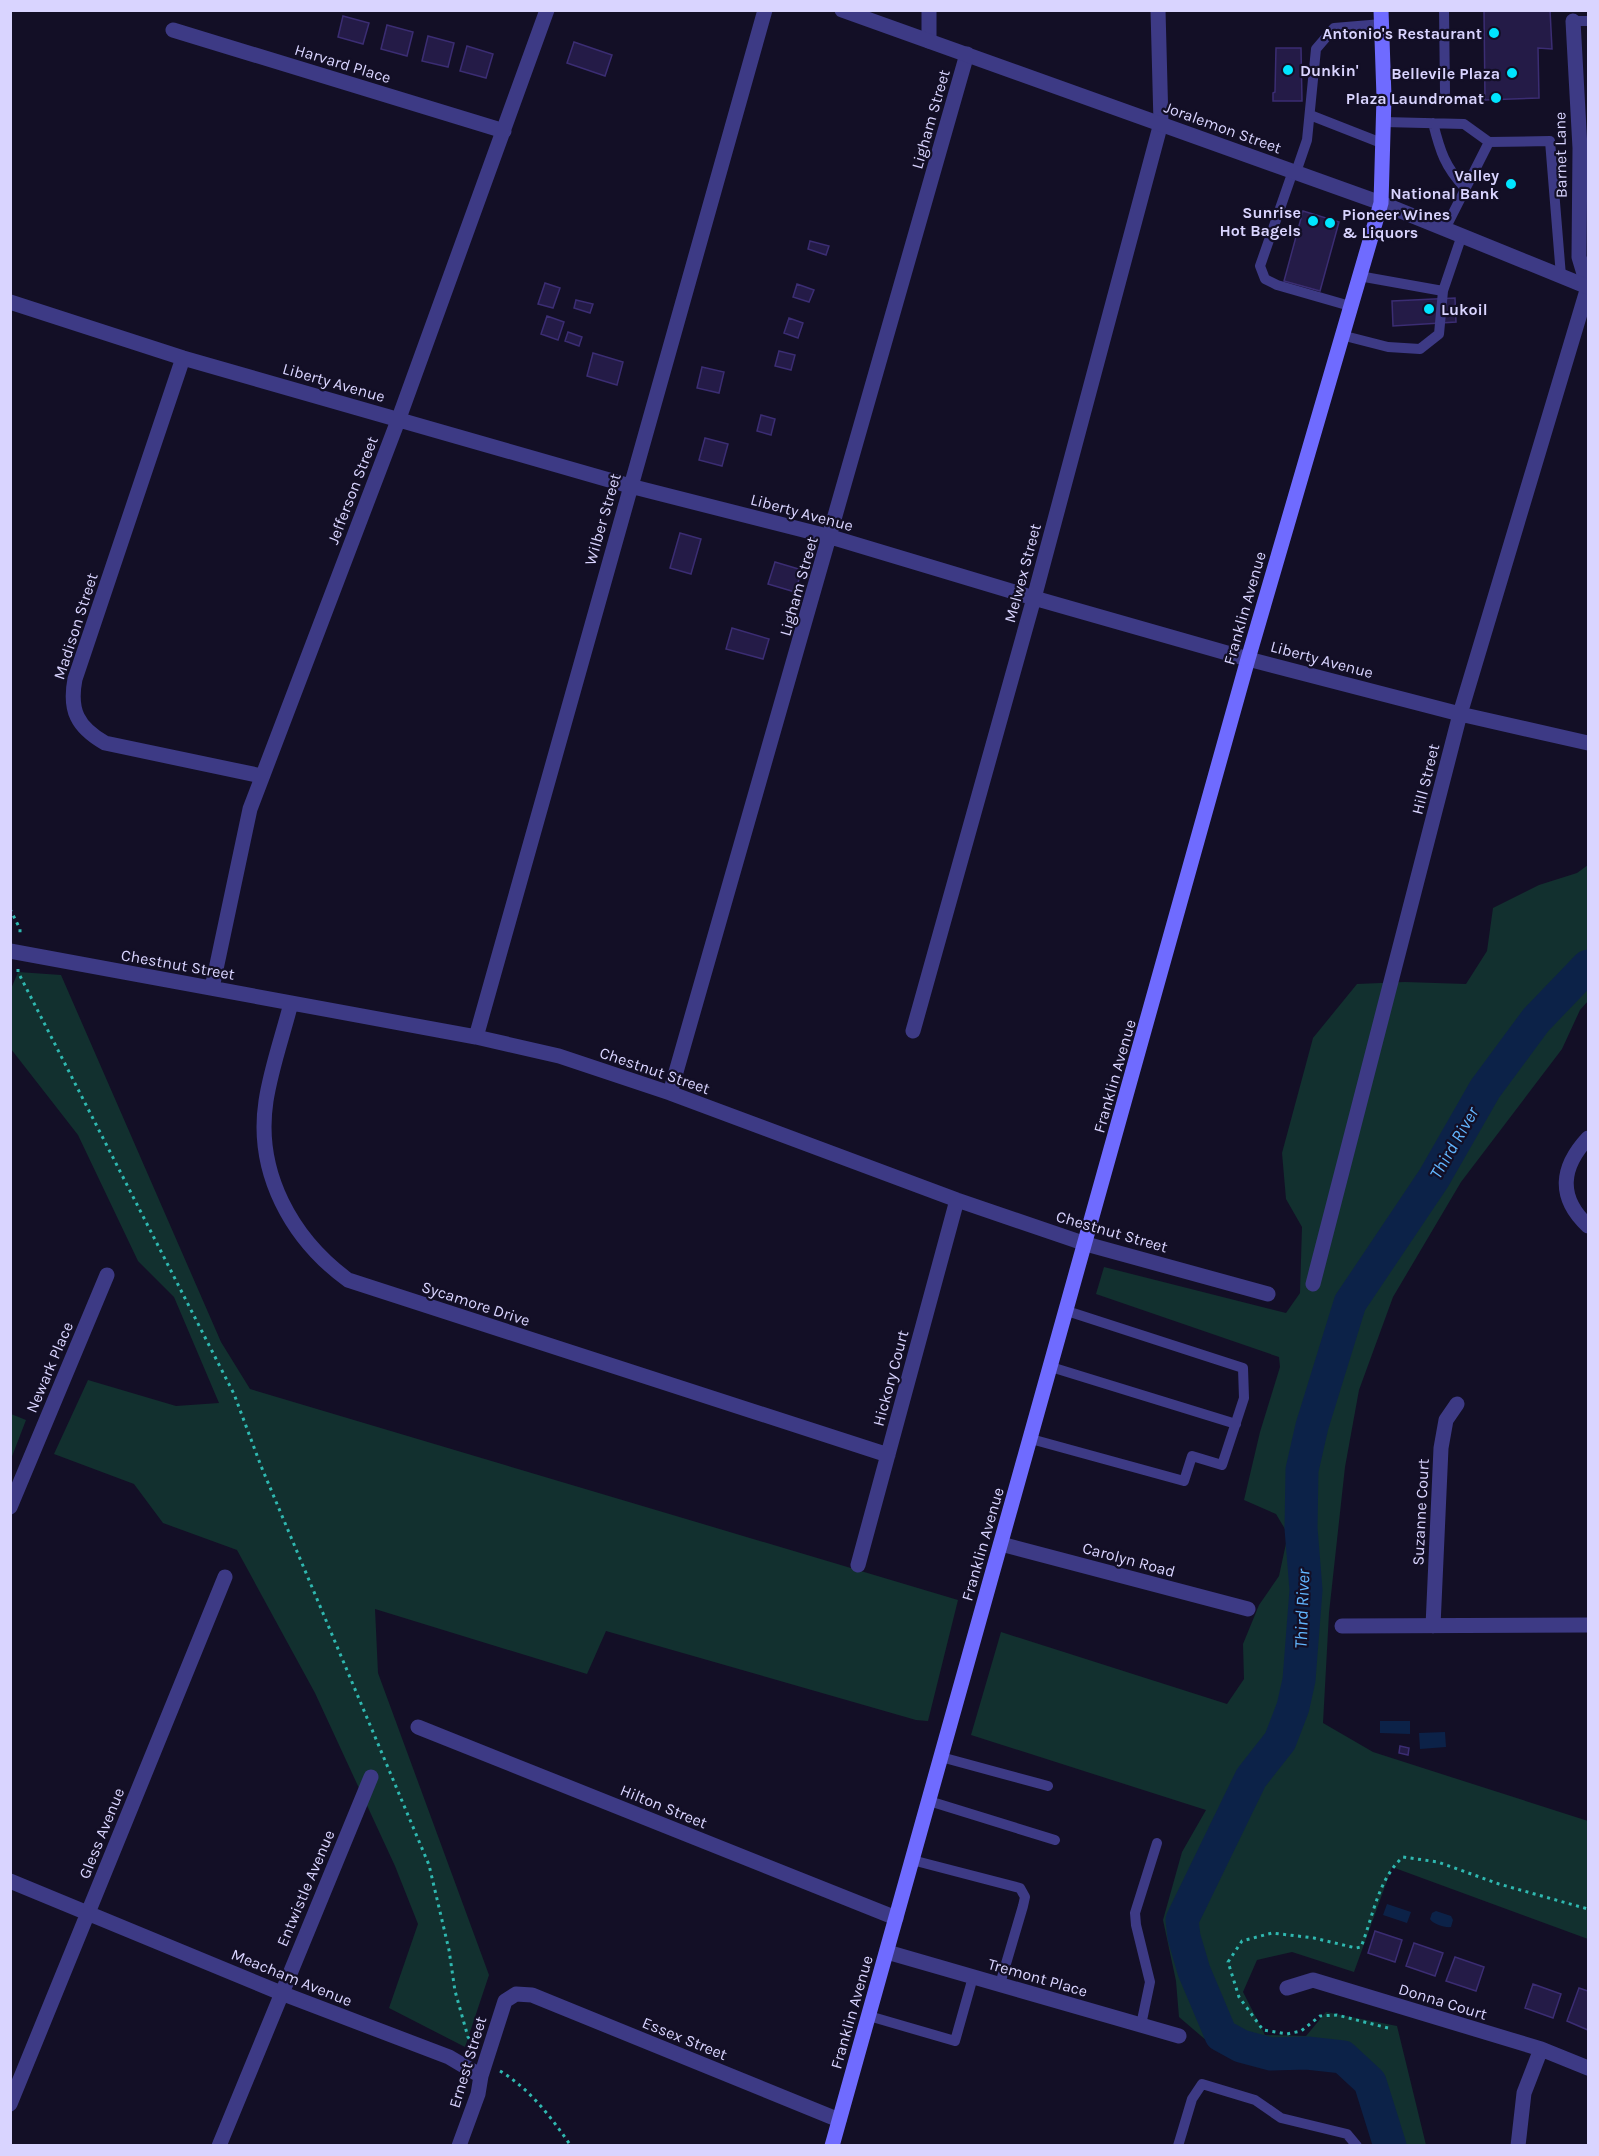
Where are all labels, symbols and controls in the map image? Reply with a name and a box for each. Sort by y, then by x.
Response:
place label: Antonio's Restaurant [1322,24,1482,43]
marker: Antonio's Restaurant [1487,26,1501,40]
street label: Harvard Place [292,40,393,87]
place label: Dunkin' [1300,61,1359,80]
marker: Dunkin' [1281,63,1295,77]
place label: Bellevile Plaza [1391,64,1500,83]
marker: Bellevile Plaza [1505,66,1519,80]
street label: Ligham Street [907,67,954,171]
place label: Plaza Laundromat [1346,89,1484,108]
marker: Plaza Laundromat [1489,91,1503,105]
street label: Joralemon Street [1162,97,1284,158]
street label: Barnet Lane [1550,112,1571,198]
place label: Valley National Bank [1390,166,1500,203]
marker: Valley National Bank [1504,177,1518,191]
place label: Sunrise Hot Bagels [1219,203,1301,240]
place label: Pioneer Wines & Liquors [1342,205,1450,242]
marker: Sunrise Hot Bagels [1306,214,1320,228]
marker: Pioneer Wines & Liquors [1323,216,1337,230]
place label: Lukoil [1441,300,1488,319]
marker: Lukoil [1422,302,1436,316]
street label: Liberty Avenue [280,359,387,406]
street label: Jefferson Street [323,433,382,547]
street label: Wilber Street [580,471,625,567]
street label: Liberty Avenue [748,490,855,535]
street label: Melwex Street [1000,521,1045,625]
street label: Ligham Street [775,534,822,638]
street label: Franklin Avenue [1219,549,1270,667]
street label: Madison Street [49,570,102,682]
street label: Liberty Avenue [1268,637,1375,682]
street label: Hill Street [1408,742,1443,816]
street label: Chestnut Street [120,945,236,984]
street label: Franklin Avenue [1089,1017,1140,1135]
street label: Chestnut Street [597,1043,712,1098]
water label: Third River [1425,1102,1484,1183]
street label: Chestnut Street [1054,1206,1170,1256]
street label: Sycamore Drive [419,1277,533,1330]
street label: Newark Place [22,1319,77,1415]
street label: Hickory Court [869,1328,912,1428]
street label: Suzanne Court [1408,1458,1433,1566]
street label: Franklin Avenue [957,1485,1008,1603]
street label: Carolyn Road [1080,1538,1177,1581]
water label: Third River [1290,1568,1314,1649]
street label: Hilton Street [618,1780,710,1833]
street label: Gless Avenue [75,1785,128,1881]
street label: Entwistle Avenue [272,1827,339,1949]
street label: Meacham Avenue [229,1945,355,2010]
street label: Franklin Avenue [826,1953,877,2071]
street label: Tremont Place [986,1954,1090,2001]
street label: Donna Court [1396,1979,1489,2024]
street label: Essex Street [640,2013,730,2064]
street label: Ernest Street [445,2014,490,2110]

